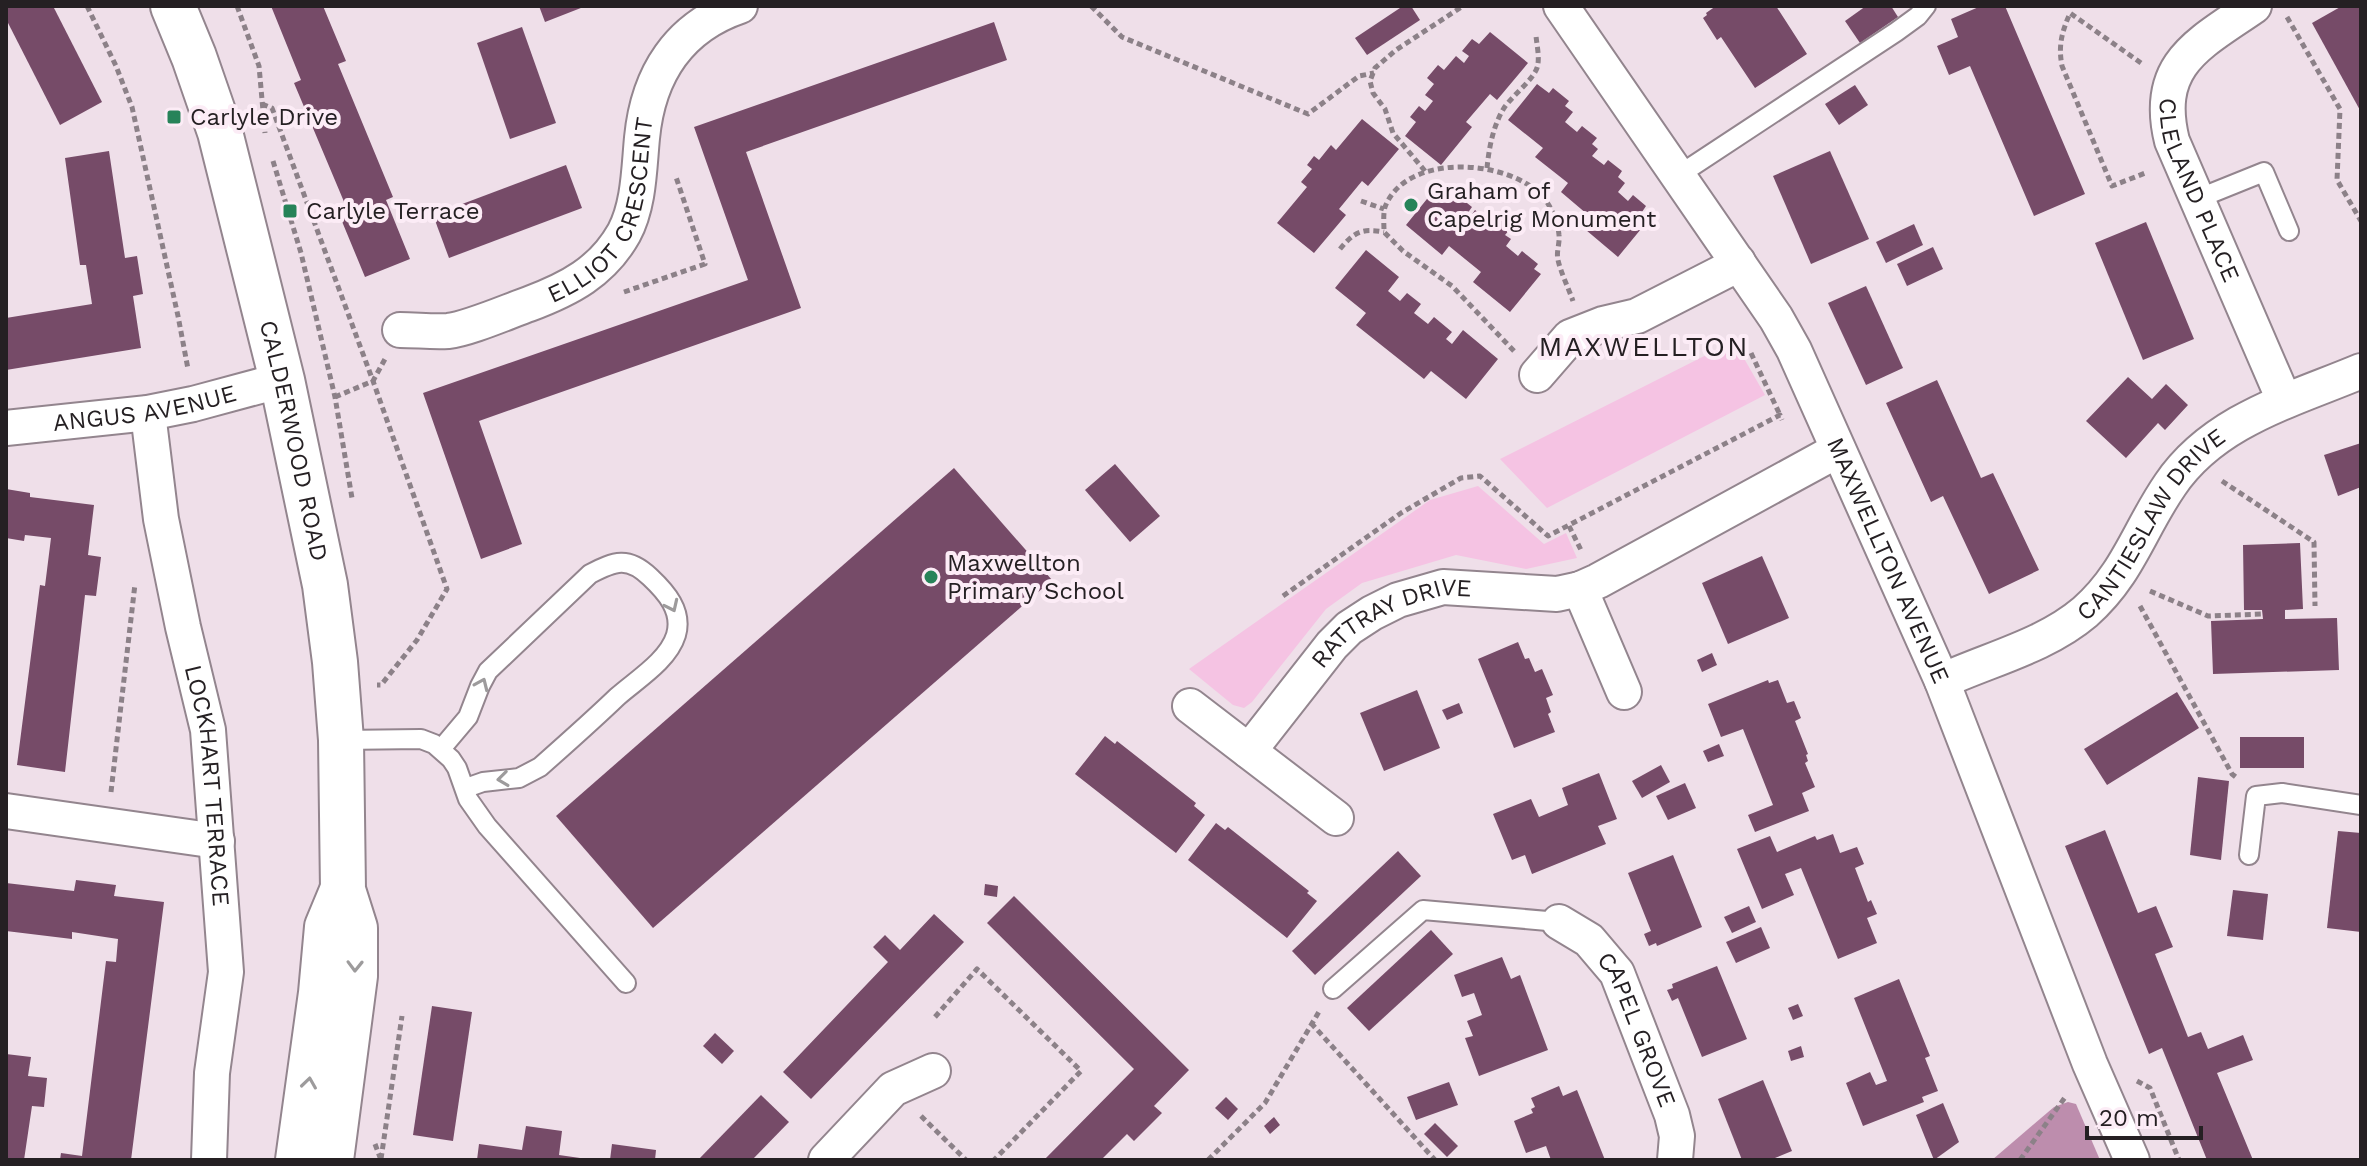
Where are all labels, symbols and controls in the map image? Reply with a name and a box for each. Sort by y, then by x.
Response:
street label: CLELAND PLACE [2153,97,2245,286]
place label: Carlyle Drive [190,103,338,131]
marker: Carlyle Drive [165,108,183,126]
street label: ELLIOT CRESCENT [543,115,659,309]
place label: Graham of Capelrig Monument [1427,177,1656,233]
marker: Graham of Capelrig Monument [1402,196,1420,214]
place label: Carlyle Terrace [306,197,480,225]
marker: Carlyle Terrace [281,202,299,220]
street label: CALDERWOOD ROAD [254,317,334,564]
district label: MAXWELLTON [1538,330,1750,363]
street label: ANGUS AVENUE [51,379,239,437]
street label: CANTIESLAW DRIVE [2071,422,2231,626]
street label: MAXWELLTON AVENUE [1821,433,1955,688]
place label: Maxwellton Primary School [947,549,1125,605]
marker: Maxwellton Primary School [922,568,940,586]
street label: RATTRAY DRIVE [1305,573,1472,673]
one-way arrow [662,598,678,613]
street label: LOCKHART TERRACE [179,662,235,907]
one-way arrow [473,678,489,693]
one-way arrow [496,771,509,788]
street label: CAPEL GROVE [1591,946,1682,1111]
one-way arrow [346,960,363,973]
one-way arrow [300,1076,317,1090]
scale bar [2087,1090,2201,1140]
text: 20 m [2099,1104,2159,1132]

